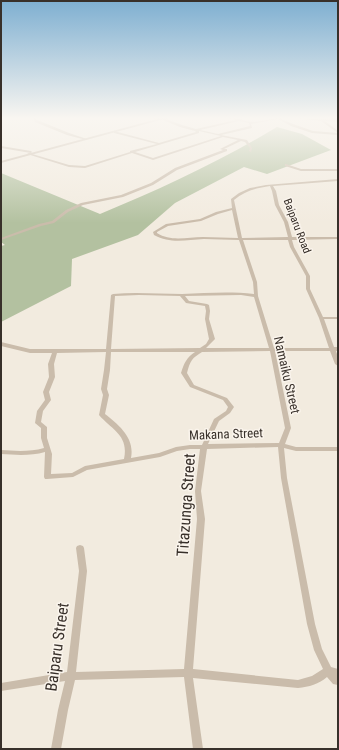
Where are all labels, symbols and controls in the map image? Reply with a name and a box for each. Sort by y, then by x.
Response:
street label: Baiparu Road [281,197,313,255]
street label: Namaiku Street [271,335,303,415]
street label: Makana Street [189,425,263,443]
street label: Titazunga Street [173,452,199,557]
street label: Baiparu Street [41,601,73,693]

